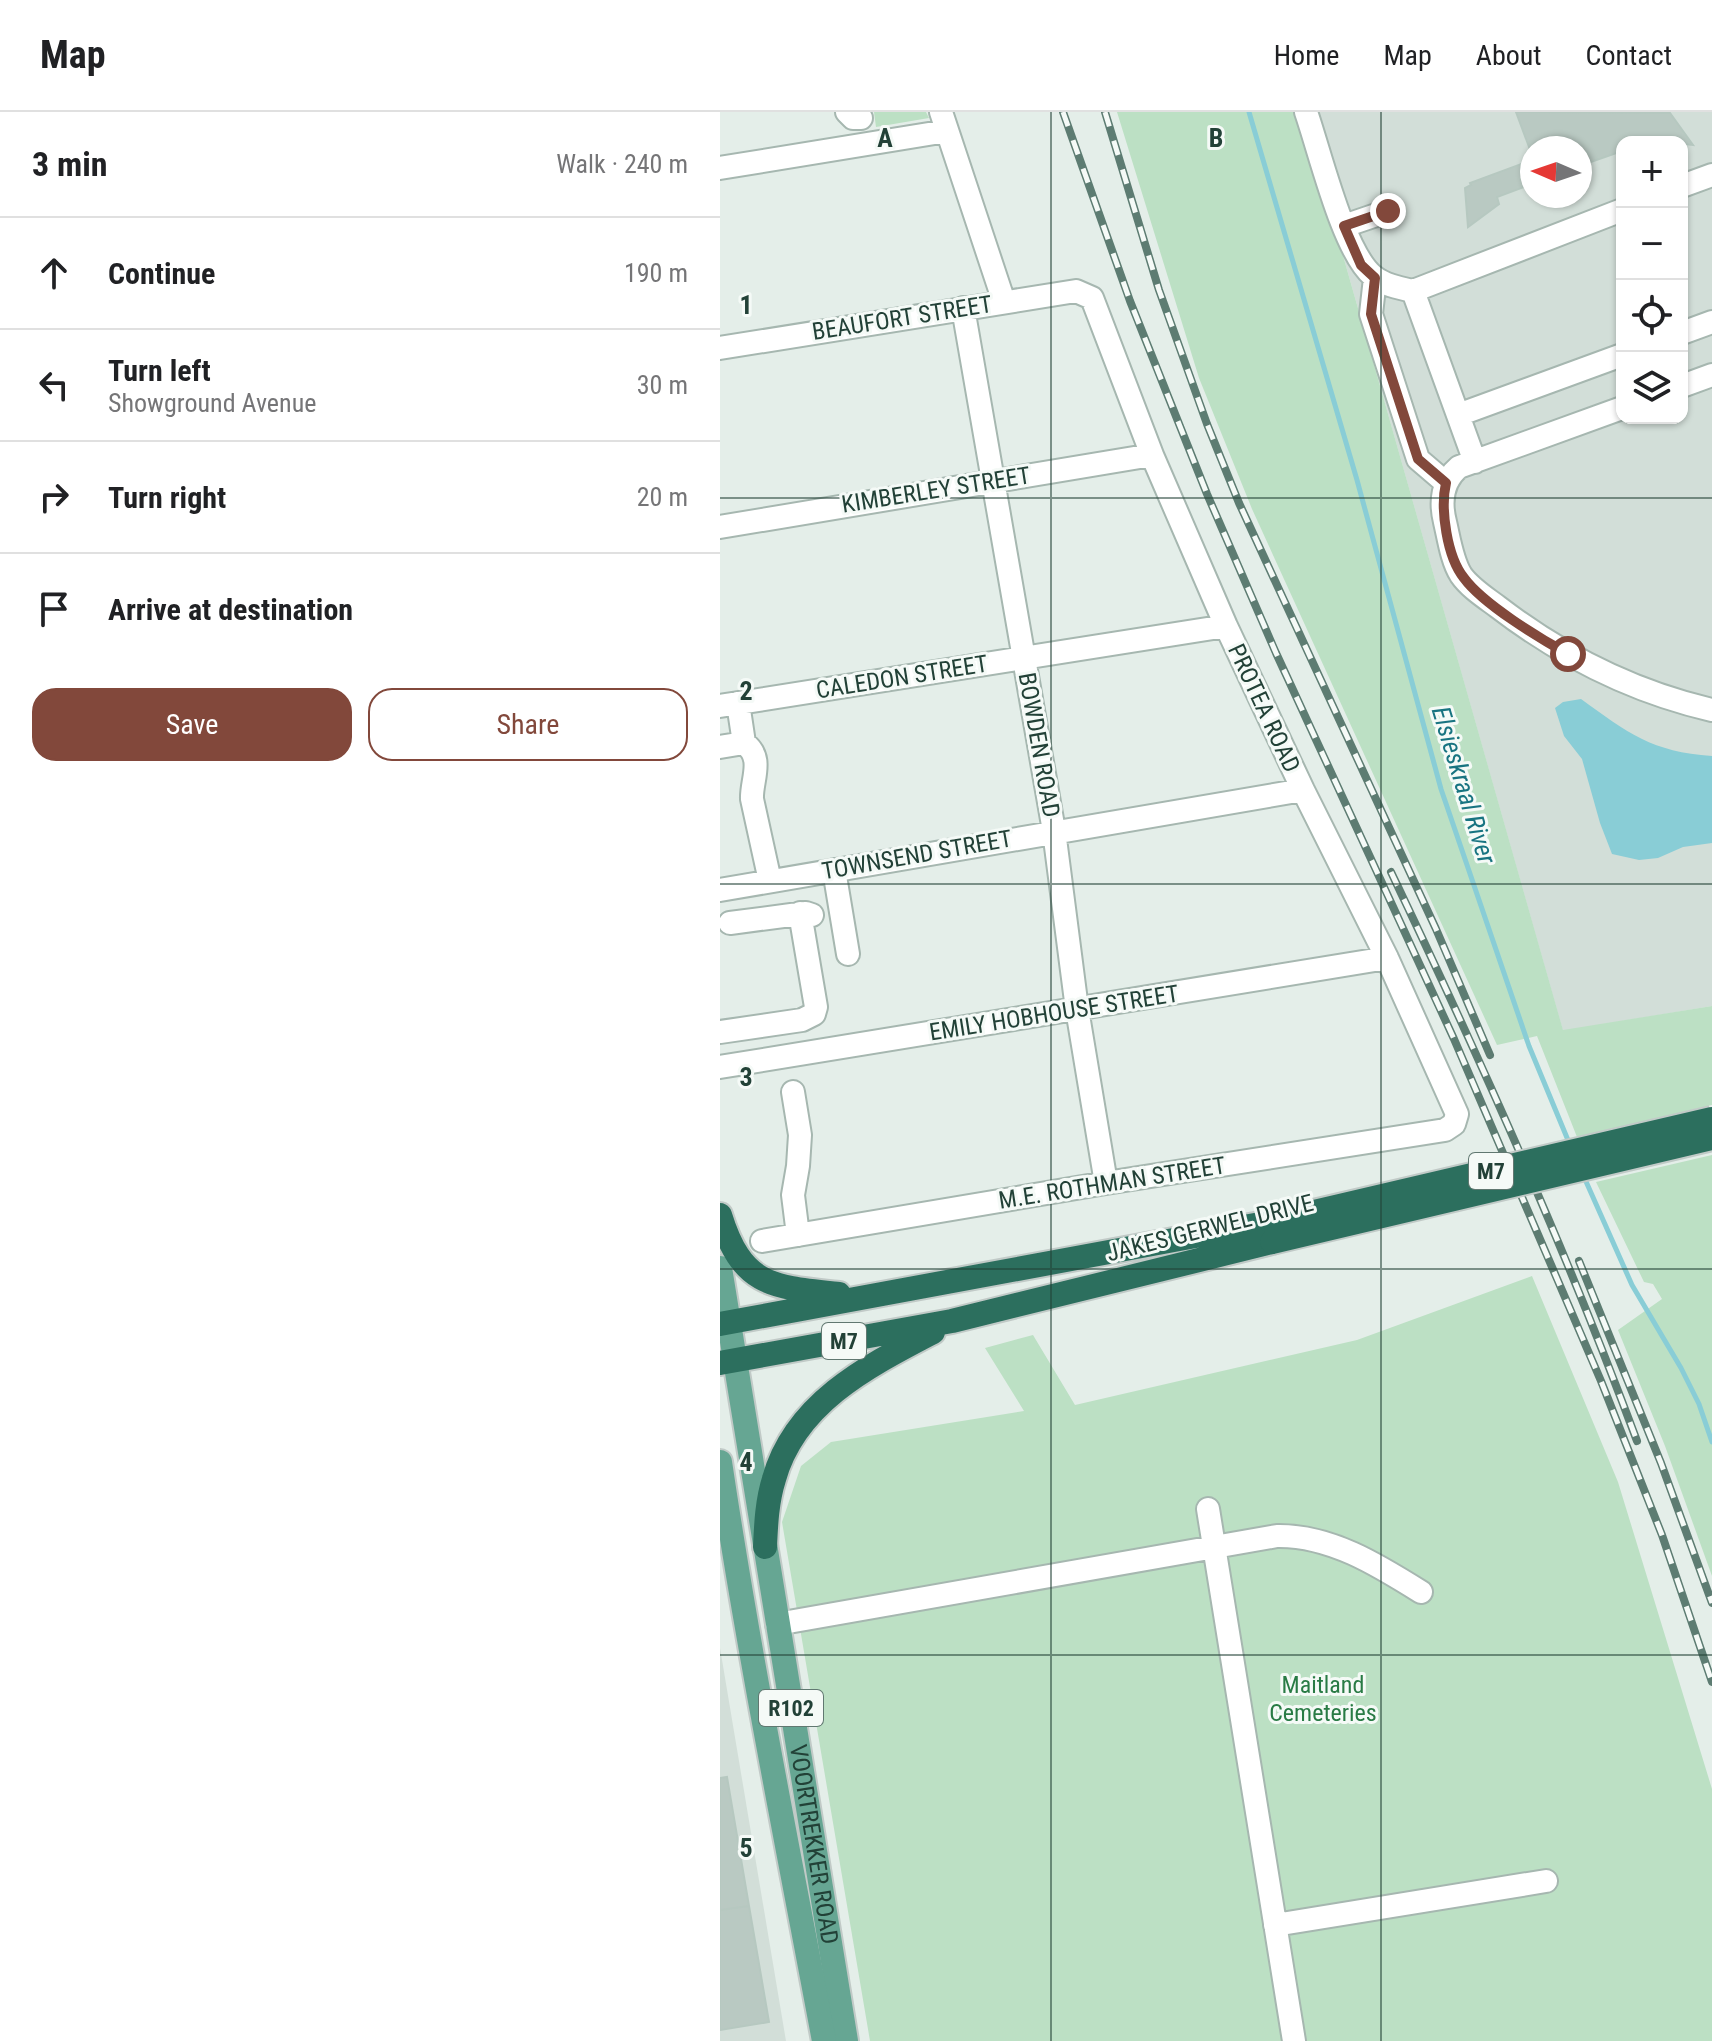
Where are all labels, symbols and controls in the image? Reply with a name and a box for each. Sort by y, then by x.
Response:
text: Map [40,33,106,77]
text: Home [1274,39,1339,72]
text: Map [1383,39,1432,72]
text: About [1476,39,1542,72]
text: Contact [1586,39,1672,72]
text: A [877,123,893,153]
text: B [1209,123,1223,153]
north arrow [1520,136,1592,208]
map controls [1616,136,1688,424]
button: + [1616,136,1688,208]
text: 3 min [32,144,108,184]
text: Walk · 240 m [556,149,688,179]
route end [1370,193,1406,229]
button: − [1616,208,1688,280]
icon: ahead [32,251,76,295]
text: Continue [108,256,215,291]
text: 190 m [624,258,688,288]
button: locate [1616,280,1688,352]
text: 1 [739,290,753,320]
street label: BEAUFORT STREET [810,290,994,346]
button: layers [1616,352,1688,424]
text: Turn left [108,353,211,388]
icon: left [32,363,76,407]
text: 30 m [637,370,688,400]
text: Showground Avenue [108,388,316,418]
street label: KIMBERLEY STREET [840,461,1032,519]
icon: right [32,475,76,519]
text: Turn right [108,480,226,515]
text: 20 m [637,482,688,512]
icon: arrive [32,587,76,631]
text: Arrive at destination [108,592,353,627]
route start [1550,636,1586,672]
street label: PROTEA ROAD [1222,639,1306,777]
street label: CALEDON STREET [814,650,990,704]
street label: BOWDEN ROAD [1013,671,1065,819]
text: 2 [739,676,753,706]
button: Save [32,688,352,761]
button: Share [368,688,688,761]
water label: Elsieskraal River [1426,703,1503,868]
street label: TOWNSEND STREET [820,825,1014,885]
street label: EMILY HOBHOUSE STREET [927,979,1181,1047]
text: 3 [739,1062,753,1092]
street label: M.E. ROTHMAN STREET [997,1151,1227,1215]
road number: M7 [1469,1153,1513,1189]
street label: JAKES GERWEL DRIVE [1104,1189,1316,1267]
road number: M7 [822,1323,866,1359]
text: 4 [739,1447,753,1477]
park label: Maitland Cemeteries [1269,1671,1377,1727]
road number: R102 [759,1690,823,1726]
street label: VOORTREKKER ROAD [784,1742,844,1946]
text: 5 [739,1833,753,1863]

